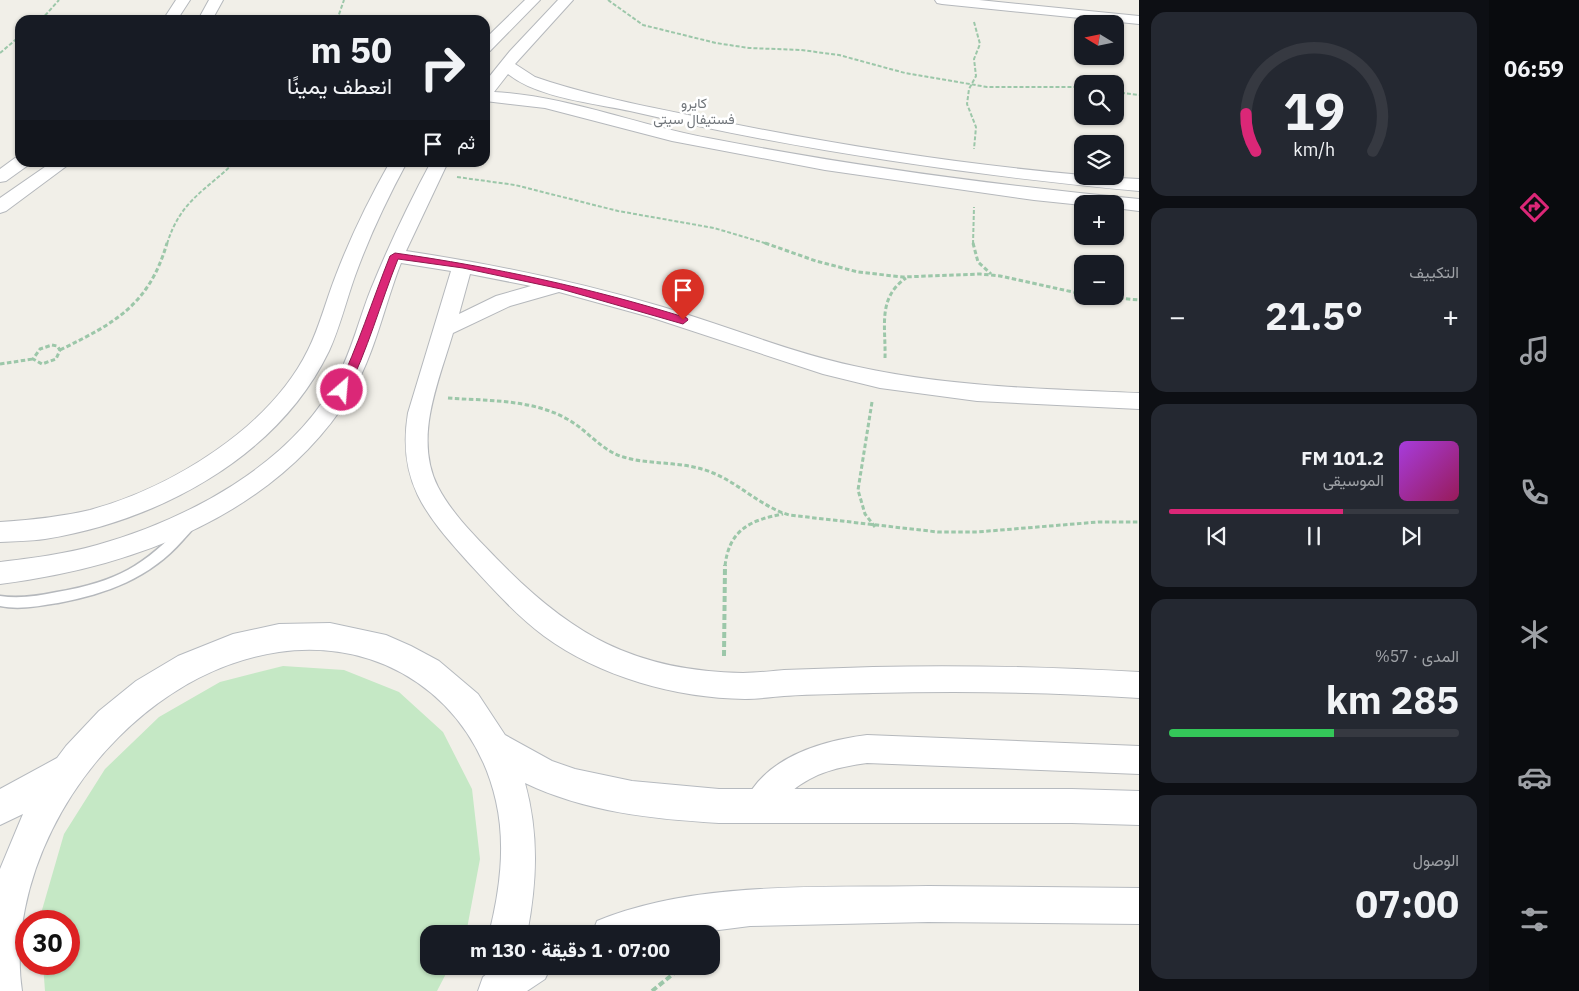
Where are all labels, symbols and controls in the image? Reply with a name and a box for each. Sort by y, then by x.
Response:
north arrow [1074,15,1124,65]
map controls [1074,15,1124,305]
text: 50 m [310,27,392,73]
icon: right [410,35,475,100]
text: 06:59 [1504,54,1564,83]
text: انعطف يمينًا [287,71,392,100]
button: search [1074,75,1124,125]
text: 19 [1283,77,1345,144]
district label: كايرو فستيفال سيتى [653,94,735,129]
icon: arrive [419,130,447,158]
text: ثم [457,130,475,154]
button: layers [1074,135,1124,185]
text: km/h [1293,138,1335,161]
icon: directions [1517,190,1552,225]
button: + [1074,195,1124,245]
button: − [1074,255,1124,305]
text: التكييف [1409,262,1459,282]
pin [662,269,704,320]
icon: arrive [669,276,697,304]
text: 21.5° [1265,291,1363,340]
text: − [1169,298,1186,335]
text: + [1442,298,1459,335]
icon: music [1517,333,1552,368]
position arrow [315,363,367,415]
text: 101.2 FM [1301,446,1384,470]
text: الموسيقى [1323,470,1384,490]
icon: phone [1517,475,1552,510]
icon: previous [1203,522,1231,550]
icon: pause [1300,522,1328,550]
icon: next [1397,522,1425,550]
icon: climate [1517,617,1552,652]
text: المدى · 57% [1375,646,1459,666]
text: 285 km [1326,675,1459,724]
icon: car [1517,760,1552,795]
text: الوصول [1413,850,1459,870]
text: 07:00 [1355,879,1459,928]
icon: filters [1517,902,1552,937]
speed limit sign: 30 [15,910,80,975]
text: 07:00 · 1 دقيقة · 130 m [470,938,670,962]

